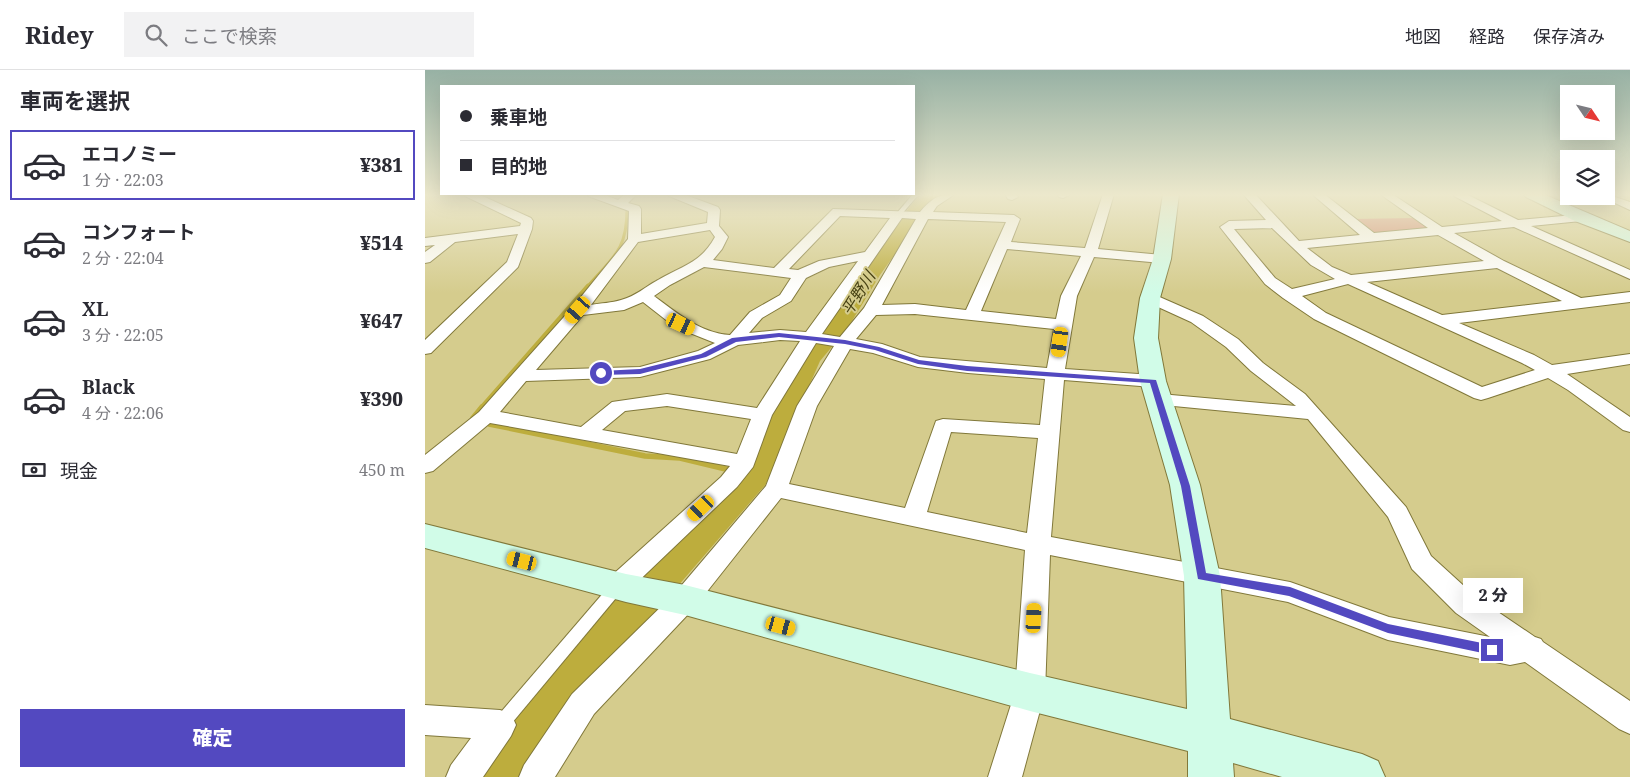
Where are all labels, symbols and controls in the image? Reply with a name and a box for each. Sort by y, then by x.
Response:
search box [124,12,474,57]
text: Ridey [25,18,94,51]
icon: search [142,21,170,49]
text: ここで検索 [182,23,277,49]
text: 地図 [1405,24,1441,48]
text: 経路 [1469,24,1505,48]
text: 保存済み [1533,24,1605,48]
text: 車両を選択 [20,85,130,115]
north arrow [1560,85,1615,140]
map controls [1560,85,1615,205]
text: 乗車地 [490,104,547,130]
text: エコノミー [82,141,177,167]
icon: car [22,143,67,188]
button: layers [1560,150,1615,205]
text: ¥381 [360,152,403,178]
text: 目的地 [490,153,547,179]
text: 1 分 · 22:03 [82,169,164,191]
text: コンフォート [82,219,195,245]
icon: car [22,221,67,266]
text: ¥514 [360,230,403,256]
text: 2 分 · 22:04 [82,247,164,269]
water label: 平野川 [836,265,881,319]
car [562,294,593,326]
text: XL [82,296,108,322]
icon: car [22,299,67,344]
text: ¥647 [360,308,403,334]
car [664,311,697,337]
text: 3 分 · 22:05 [82,324,164,346]
car [1050,326,1069,358]
route start [590,362,612,384]
text: Black [82,374,135,400]
icon: car [22,377,67,422]
text: ¥390 [360,386,403,412]
text: 4 分 · 22:06 [82,402,164,424]
icon: cash [20,456,48,484]
text: 現金 [60,458,98,484]
text: 450 m [359,459,405,481]
car [684,492,717,524]
car [505,550,538,572]
callout: 2 分 [1462,578,1522,612]
text: 2 分 [1478,584,1508,606]
car [1025,603,1042,633]
car [764,615,797,637]
route end [1481,639,1503,661]
button: 確定 [20,709,405,767]

